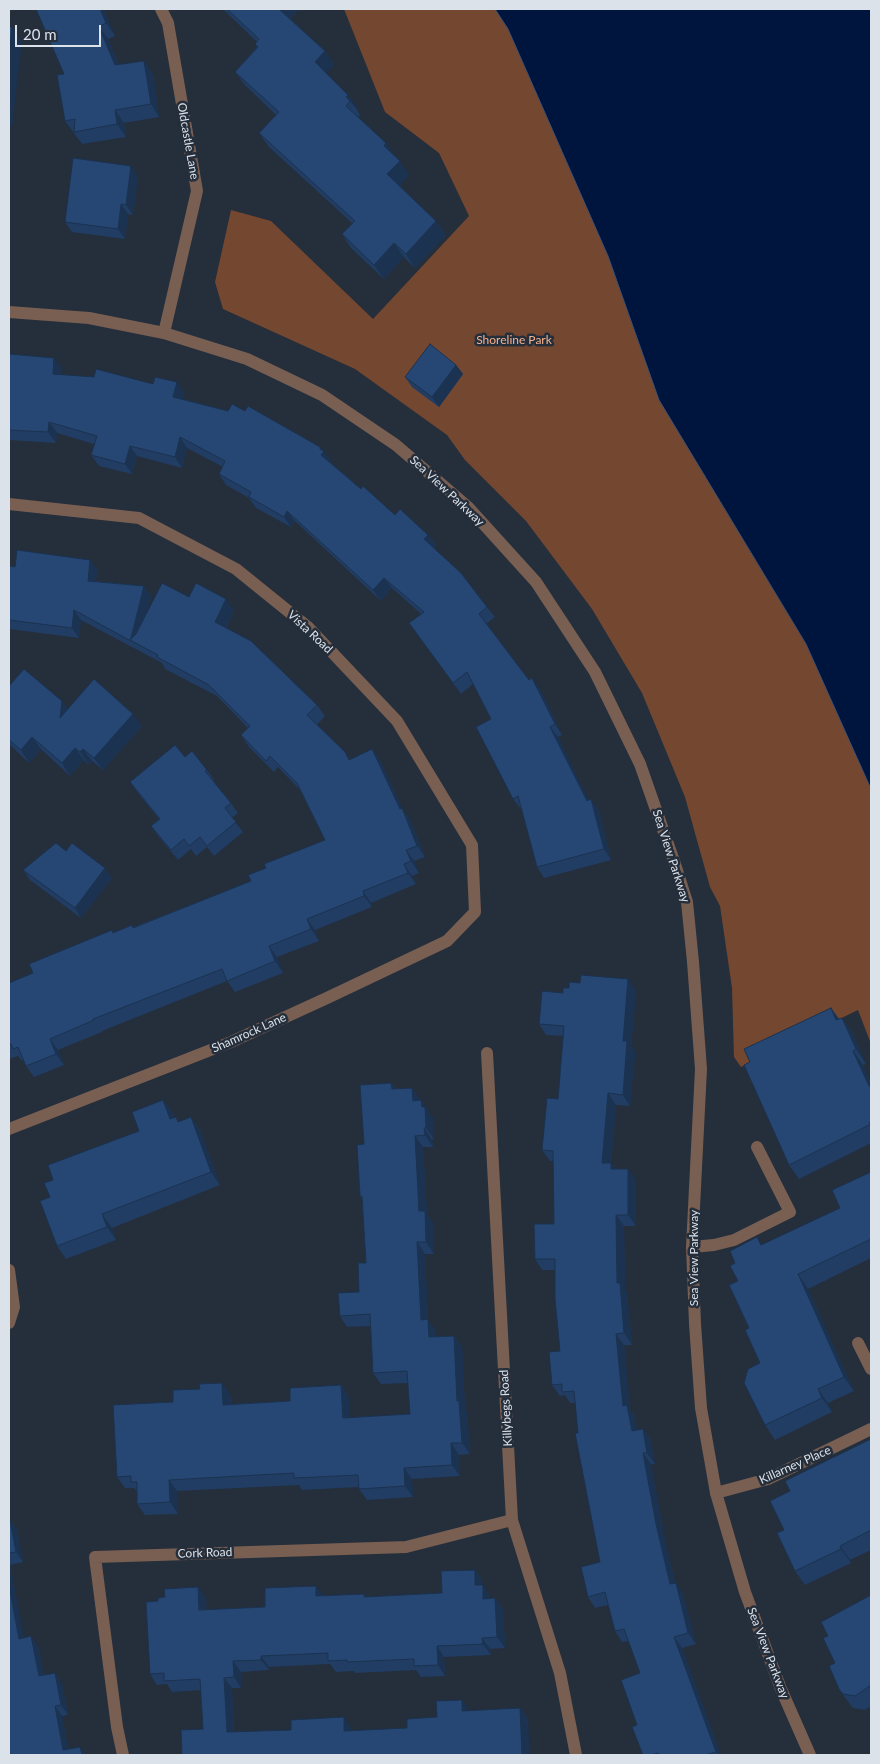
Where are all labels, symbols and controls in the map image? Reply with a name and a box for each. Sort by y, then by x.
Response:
scale bar [18,15,104,47]
text: 20 m [23,25,57,43]
street label: Oldcastle Lane [174,102,202,180]
park label: Shoreline Park [476,333,552,347]
street label: Sea View Parkway [407,453,487,529]
street label: Vista Road [285,608,335,656]
street label: Sea View Parkway [649,808,693,904]
street label: Shamrock Lane [210,1010,288,1056]
street label: Sea View Parkway [687,1210,701,1306]
street label: Killybegs Road [497,1369,515,1447]
street label: Killarney Place [757,1443,833,1487]
street label: Cork Road [177,1545,233,1561]
street label: Sea View Parkway [744,1605,792,1701]

